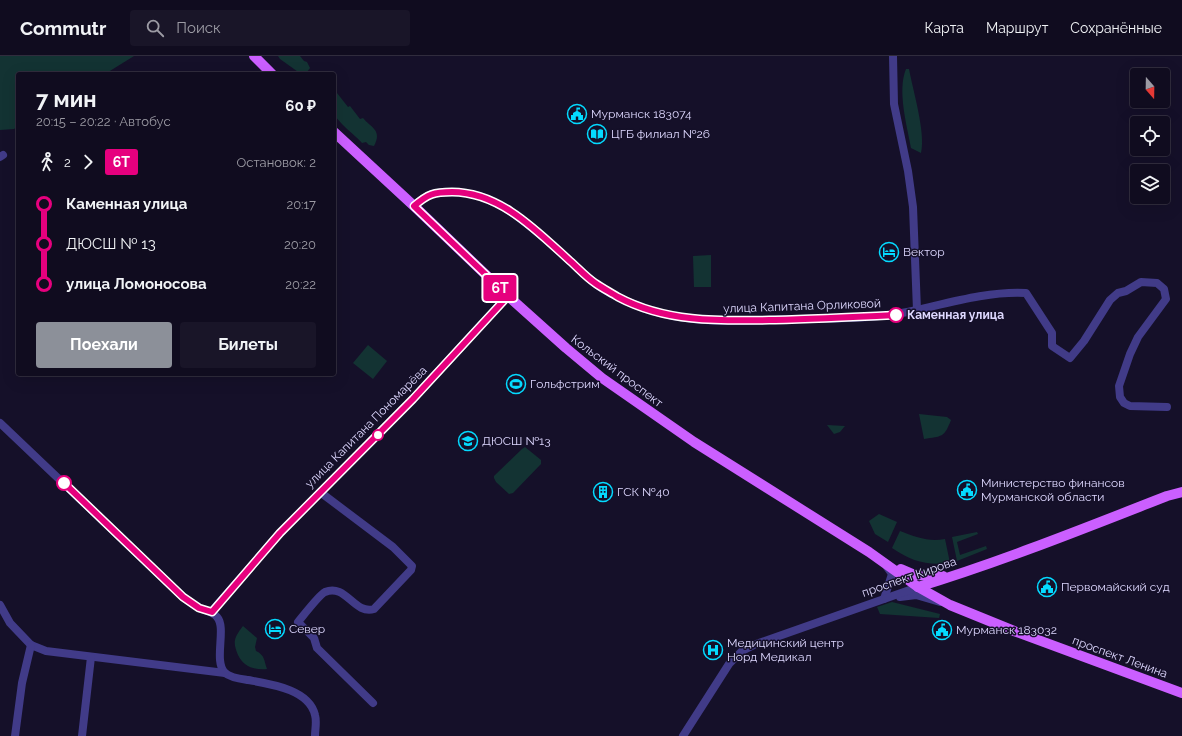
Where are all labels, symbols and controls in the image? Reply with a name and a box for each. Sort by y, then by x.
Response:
search box [130,10,410,46]
text: Commutr [20,17,106,39]
icon: search [144,17,166,39]
text: Поиск [176,19,221,37]
text: Карта [925,20,964,36]
text: Маршрут [986,20,1048,36]
text: Сохранённые [1070,20,1162,36]
north arrow [1130,68,1170,108]
map controls [1130,68,1170,204]
text: 7 мин [36,86,96,112]
text: 60 ₽ [285,97,316,115]
public building icon: Мурманск 183074 [566,103,588,125]
place label: Мурманск 183074 [591,107,692,121]
text: 20:15 – 20:22 · Автобус [36,114,171,129]
button: locate [1130,116,1170,156]
library icon: ЦГБ филиал №26 [586,123,608,145]
place label: ЦГБ филиал №26 [611,127,710,141]
icon: walk [36,151,58,173]
icon: forward [77,151,99,173]
text: 6Т [113,154,130,170]
text: 2 [64,155,71,170]
text: Остановок: 2 [237,155,316,170]
button: layers [1130,164,1170,204]
text: Каменная улица [66,195,187,213]
text: 20:17 [286,197,316,212]
text: ДЮСШ № 13 [66,235,156,253]
text: 20:20 [284,237,316,252]
hotel icon: Вектор [878,241,900,263]
place label: Вектор [903,245,945,259]
text: улица Ломоносова [66,275,207,293]
line badge: 6Т [482,275,518,301]
text: 20:22 [285,277,316,292]
text: 6Т [491,280,509,296]
street label: улица Капитана Орликовой [723,296,881,316]
marker: Каменная улица [888,307,904,323]
place label: Каменная улица [907,308,1004,322]
button: Поехали [36,322,172,368]
button: Билеты [180,322,316,368]
street label: Кольский проспект [568,332,666,410]
street label: улица Капитана Пономарёва [302,363,430,491]
sports icon: Гольфстрим [505,373,527,395]
place label: Гольфстрим [530,377,600,391]
unlabelled marker [372,429,384,441]
school or university icon: ДЮСШ №13 [457,430,479,452]
place label: ДЮСШ №13 [482,434,551,448]
unlabelled marker [56,475,72,491]
place label: Министерство финансов Мурманской области [981,476,1125,504]
public building icon: Министерство финансов Мурманской области [956,479,978,501]
building icon: ГСК №40 [592,481,614,503]
place label: ГСК №40 [617,485,670,499]
street label: проспект Кирова [860,554,958,600]
public building icon: Первомайский суд [1036,576,1058,598]
place label: Первомайский суд [1061,580,1170,594]
hotel icon: Север [264,618,286,640]
public building icon: Мурманск 183032 [931,619,953,641]
place label: Север [289,622,325,636]
place label: Мурманск 183032 [956,623,1057,637]
street label: проспект Ленина [1070,633,1170,681]
place label: Медицинский центр Норд Медикал [727,636,844,664]
hospital icon: Медицинский центр Норд Медикал [702,639,724,661]

